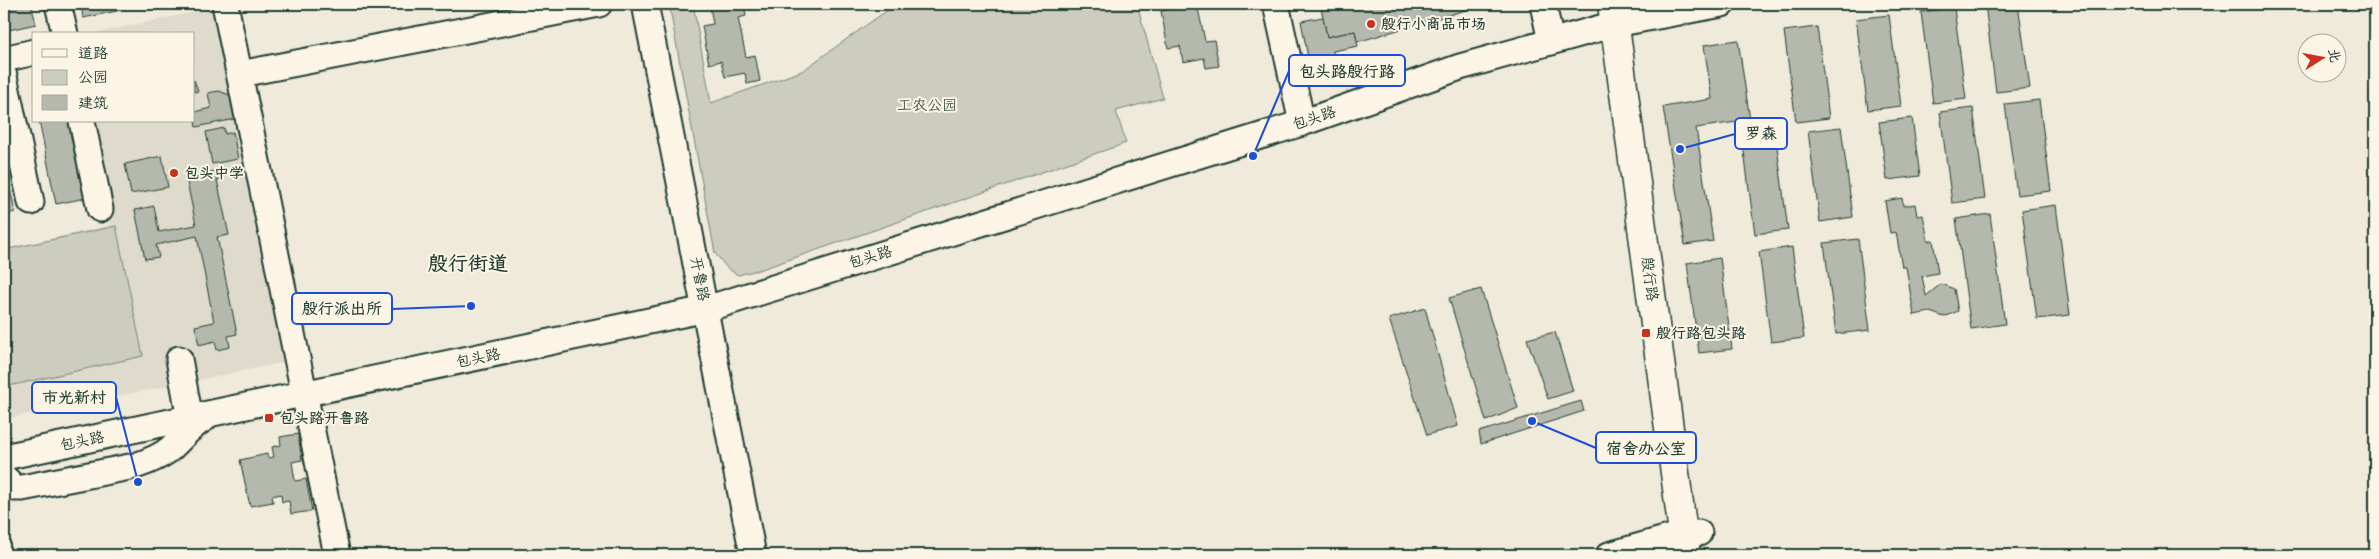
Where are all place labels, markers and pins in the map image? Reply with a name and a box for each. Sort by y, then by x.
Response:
place label: 殷行小商品市场 [1381,15,1486,33]
marker: 殷行小商品市场 [1365,18,1377,30]
callout: 包头路殷行路 [1289,55,1405,86]
callout: 罗森 [1735,118,1787,149]
place label: 包头中学 [184,164,244,182]
marker: 包头中学 [168,167,180,179]
callout: 殷行派出所 [292,293,392,324]
place label: 殷行路包头路 [1656,324,1746,342]
marker: 殷行路包头路 [1640,327,1652,339]
callout: 市光新村 [32,382,116,413]
place label: 包头路开鲁路 [279,409,369,427]
marker: 包头路开鲁路 [263,412,275,424]
callout: 宿舍办公室 [1596,432,1696,463]

